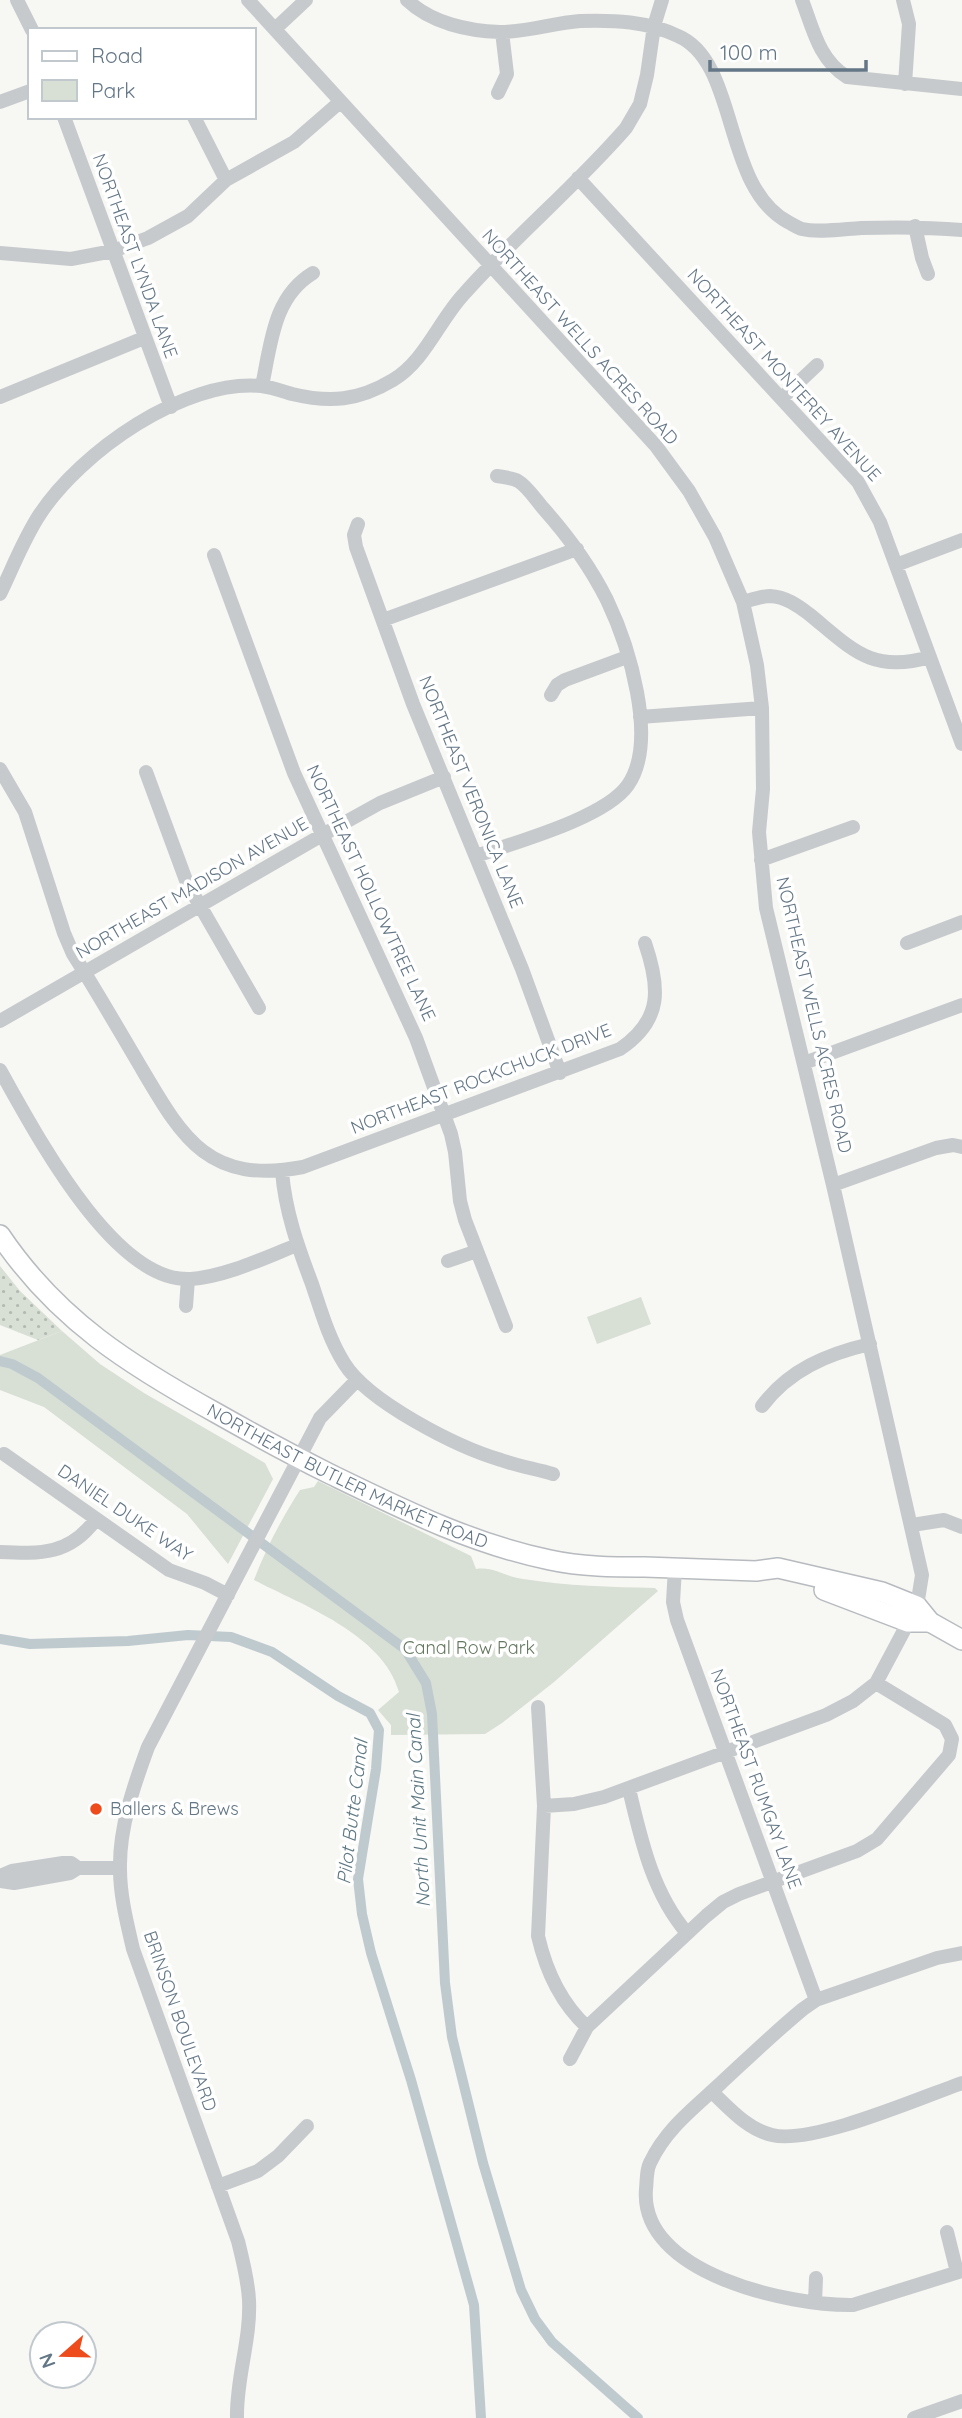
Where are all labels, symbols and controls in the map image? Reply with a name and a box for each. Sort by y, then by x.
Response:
legend [28,28,256,119]
scale bar [710,28,866,72]
text: 100 m [720,39,778,65]
text: Road [91,42,143,68]
text: Park [91,77,135,103]
street label: NORTHEAST LYNDA LANE [88,150,183,361]
street label: NORTHEAST WELLS ACRES ROAD [477,224,684,450]
street label: NORTHEAST MONTEREY AVENUE [683,263,886,486]
street label: NORTHEAST VERONICA LANE [414,672,529,911]
street label: NORTHEAST HOLLOWTREE LANE [302,761,441,1025]
street label: NORTHEAST MADISON AVENUE [71,811,312,964]
street label: NORTHEAST WELLS ACRES ROAD [771,874,858,1155]
street label: NORTHEAST ROCKCHUCK DRIVE [347,1018,614,1139]
street label: NORTHEAST BUTLER MARKET ROAD [203,1398,491,1553]
street label: DANIEL DUKE WAY [53,1459,197,1566]
park label: Canal Row Park [403,1636,535,1659]
street label: NORTHEAST RUMGAY LANE [706,1665,807,1892]
water label: North Unit Main Canal [401,1711,435,1908]
water label: Pilot Butte Canal [331,1736,373,1886]
place label: Ballers & Brews [110,1797,239,1820]
marker: Ballers & Brews [88,1801,104,1817]
street label: BRINSON BOULEVARD [139,1928,222,2114]
north arrow [28,2320,98,2390]
text: N [33,2350,61,2371]

